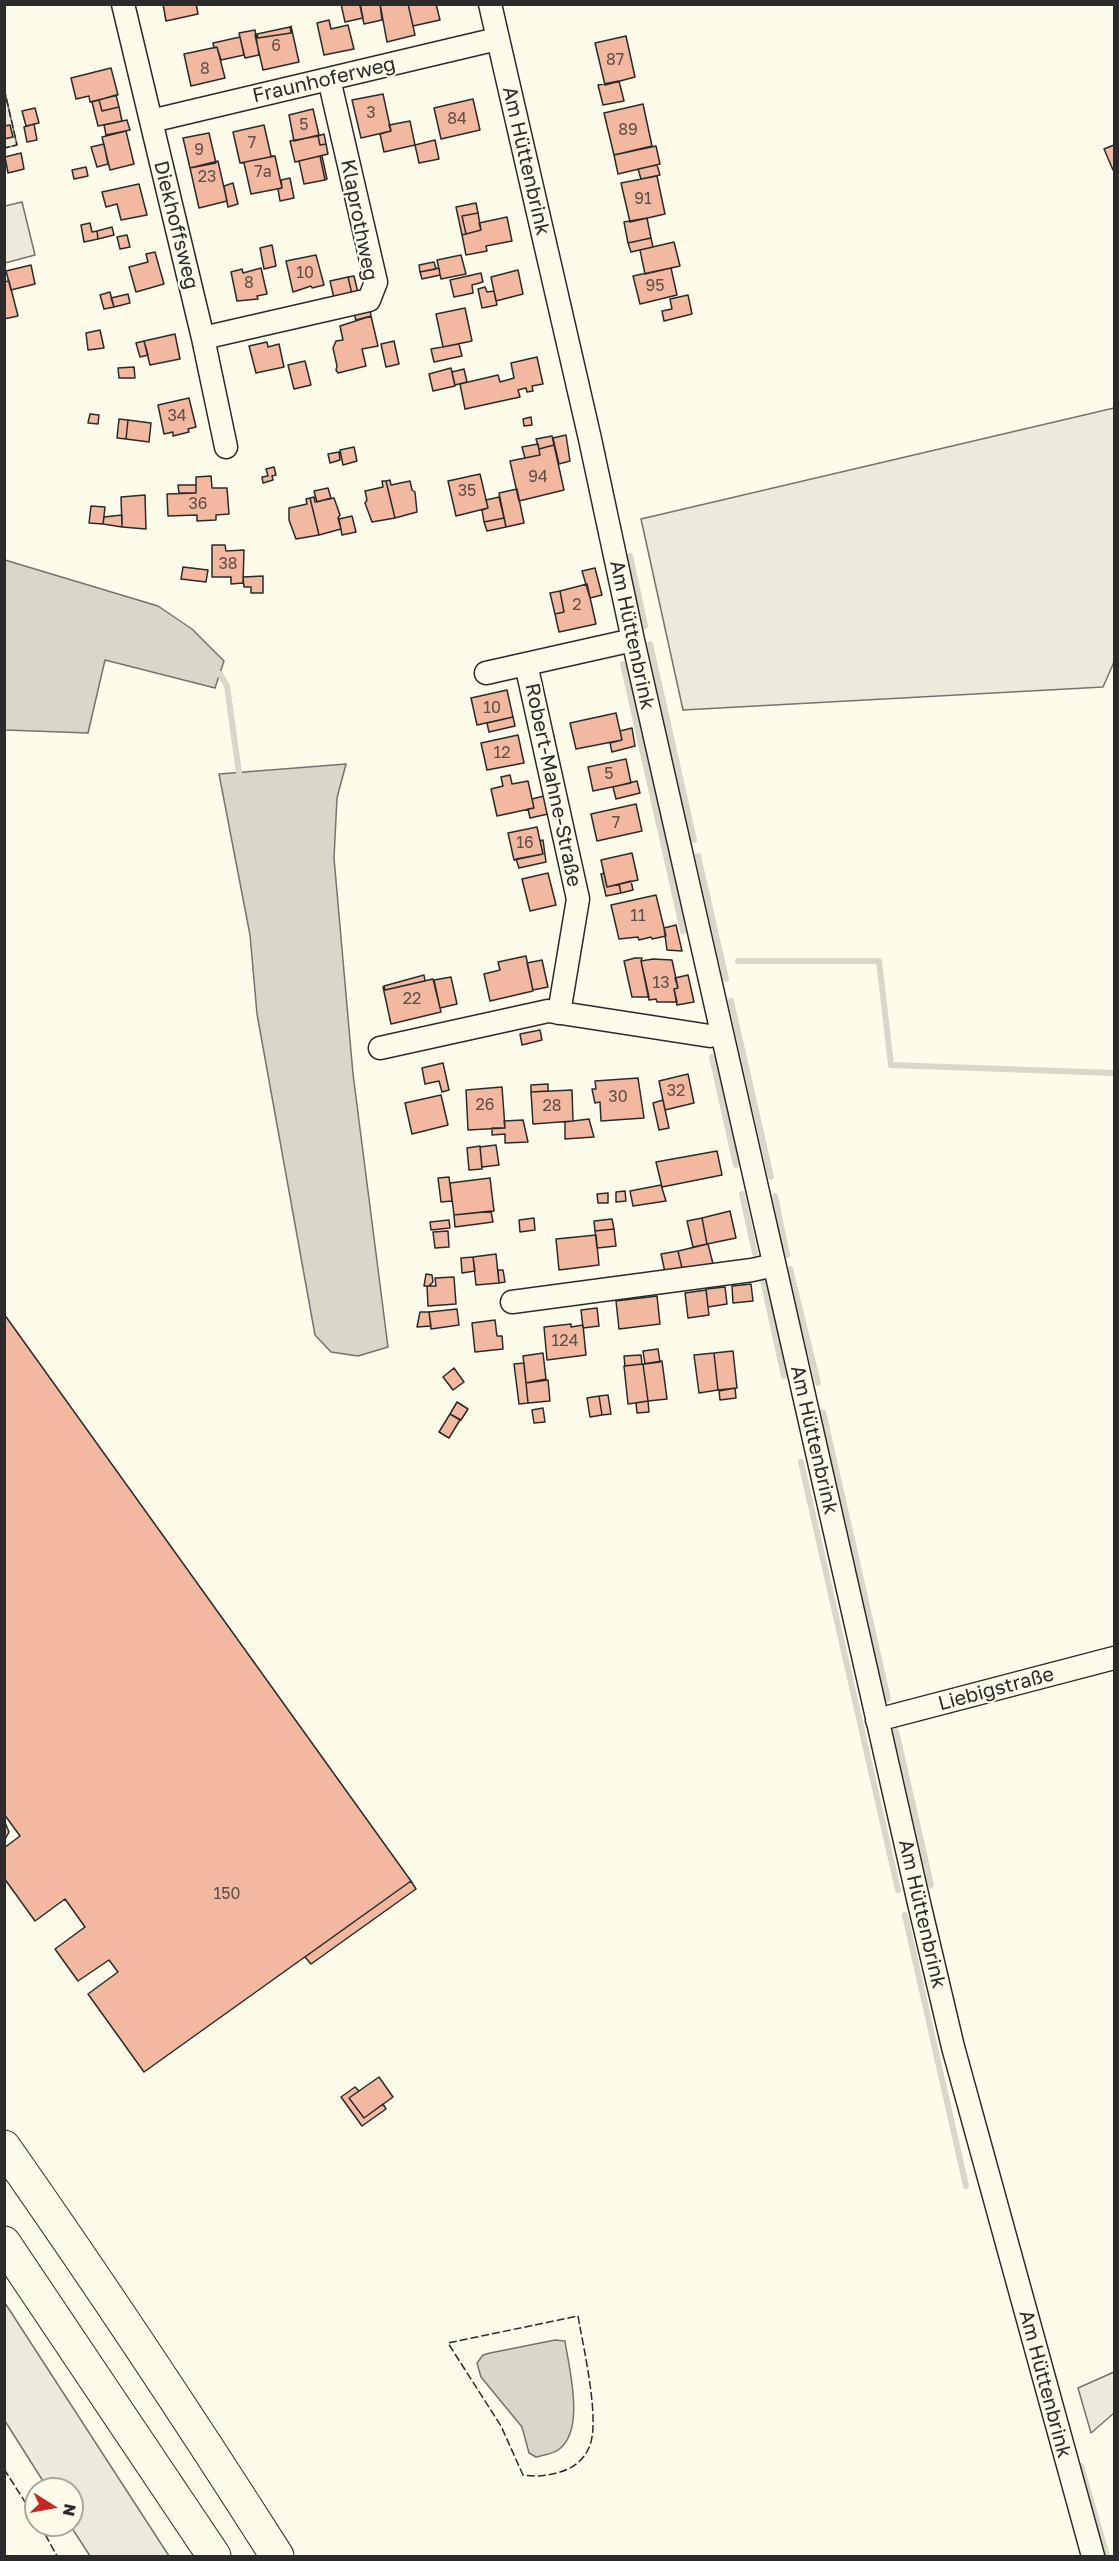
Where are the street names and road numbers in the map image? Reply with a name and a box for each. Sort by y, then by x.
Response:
street label: Fraunhoferweg [250,52,398,108]
street label: Am Hüttenbrink [497,84,555,238]
street label: Klaprothweg [335,157,383,283]
street label: Diekhoffsweg [148,158,204,292]
street label: Am Hüttenbrink [604,558,660,712]
street label: Robert-Mahne-Straße [520,681,586,889]
street label: Am Hüttenbrink [785,1363,843,1517]
street label: Liebigstraße [935,1662,1057,1716]
street label: Am Hüttenbrink [893,1837,951,1991]
street label: Am Hüttenbrink [1014,2307,1076,2461]

